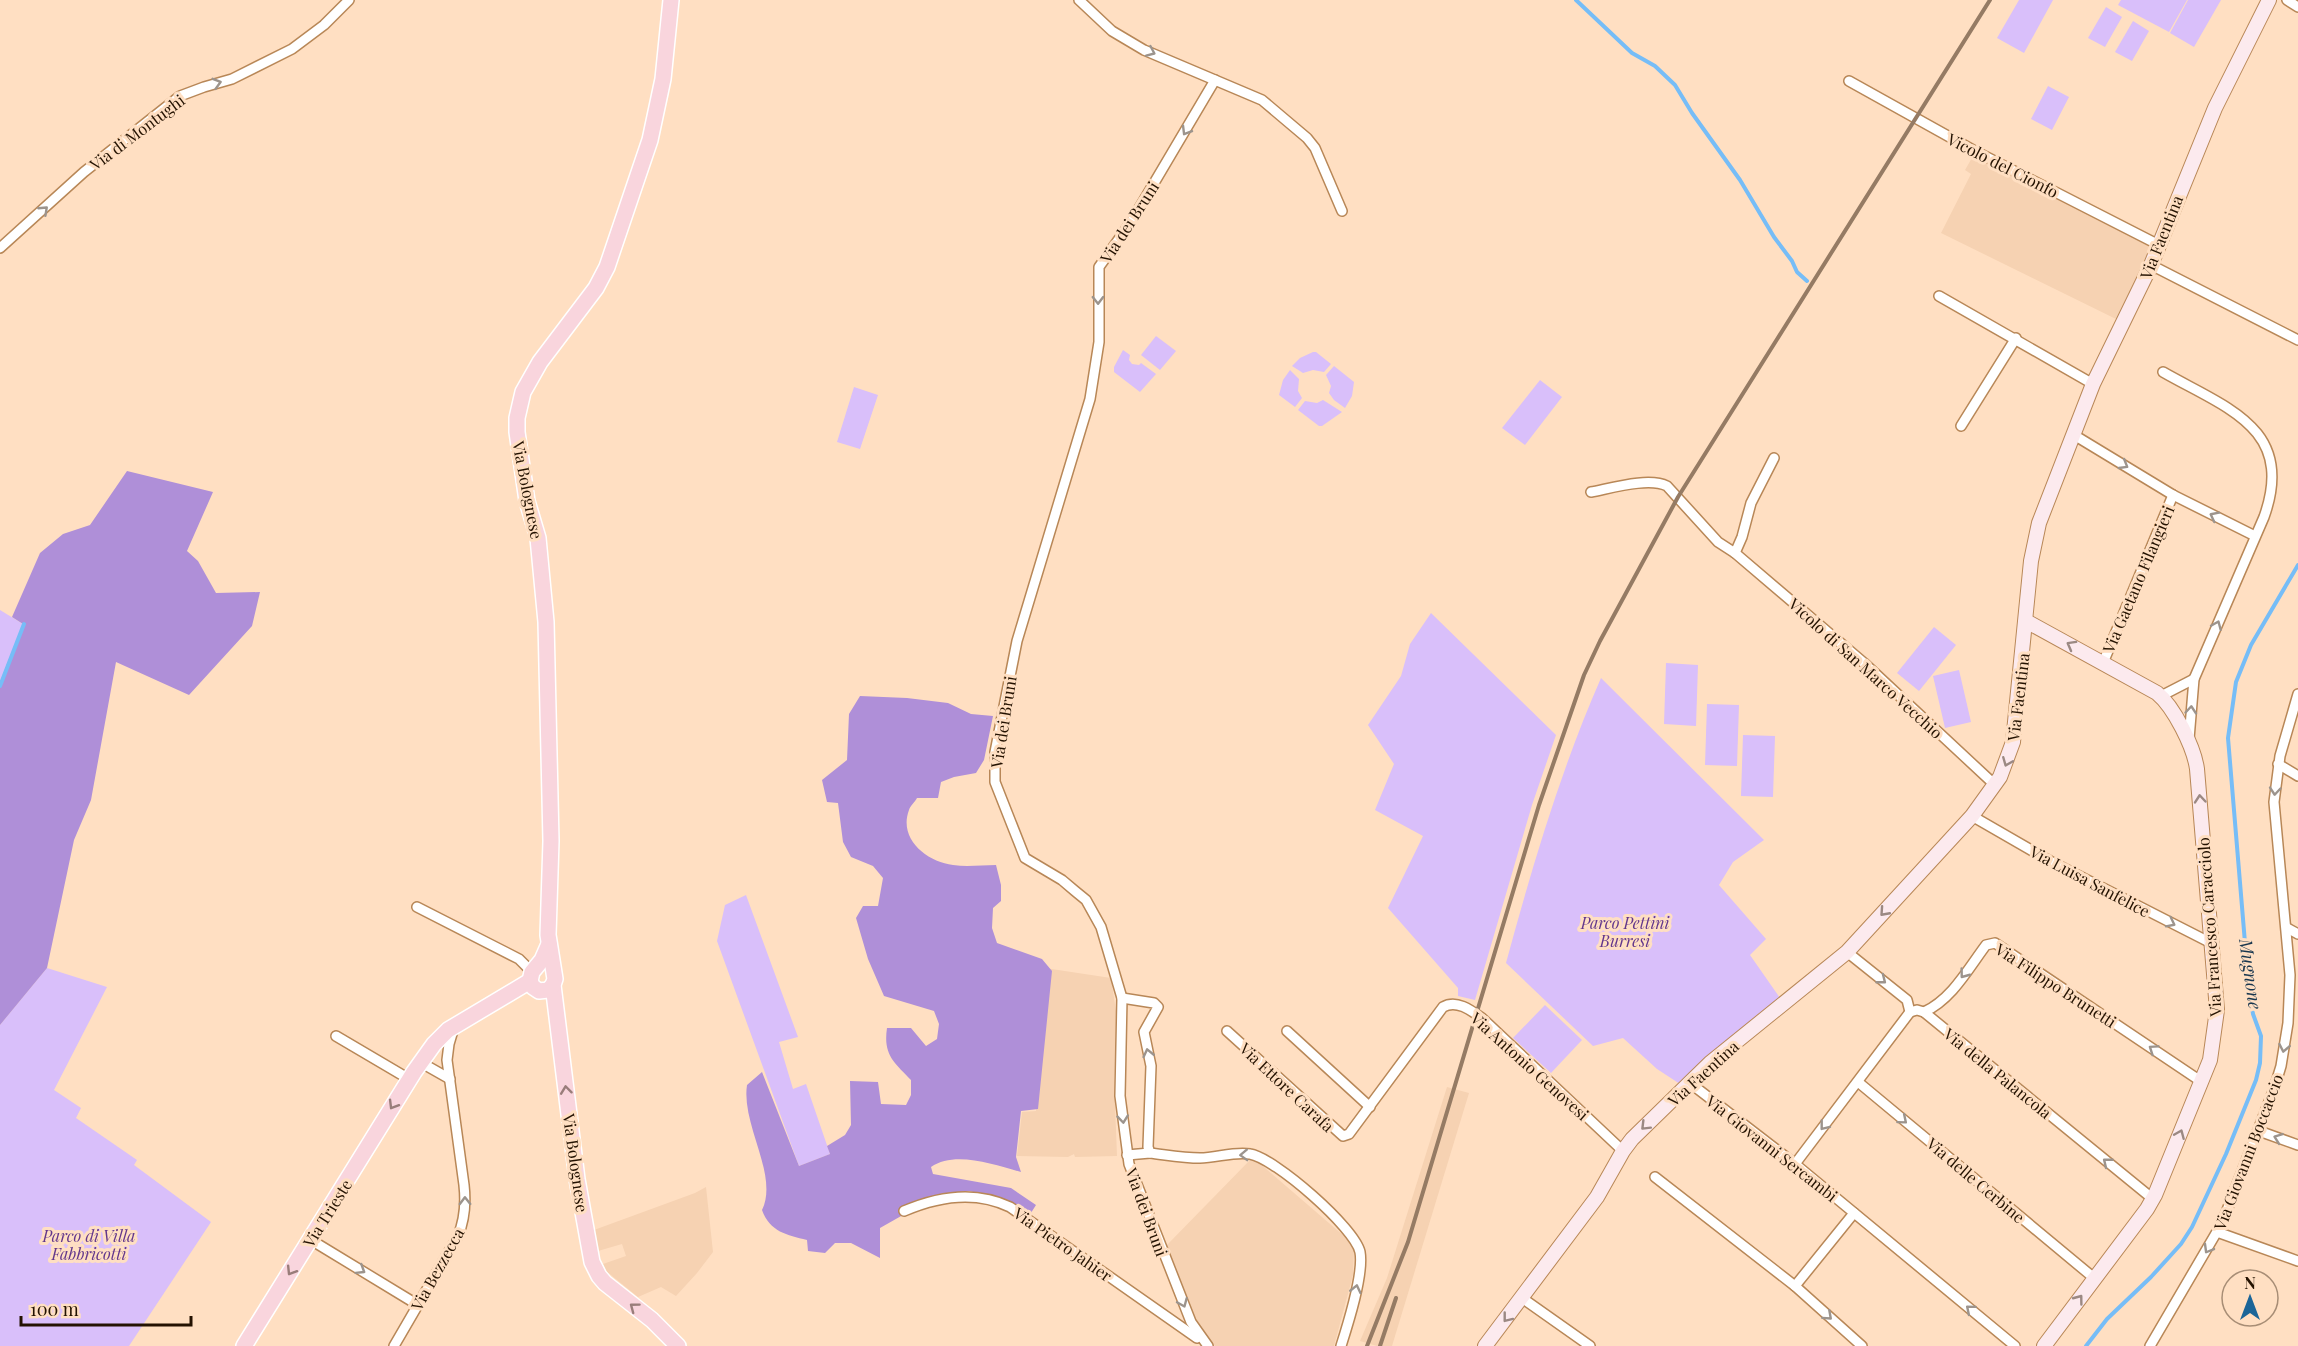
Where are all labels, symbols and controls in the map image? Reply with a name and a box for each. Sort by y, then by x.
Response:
one-way arrow [1145,45,1156,57]
one-way arrow [211,78,221,90]
street label: Via di Montughi [85,89,189,175]
one-way arrow [1181,125,1193,135]
street label: Vicolo del Cionfo [1943,128,2062,202]
street label: Via dei Bruni [1094,177,1163,267]
street label: Via Faentina [2134,192,2187,283]
one-way arrow [37,206,48,217]
one-way arrow [1092,296,1104,305]
street label: Via Bolognese [508,438,548,541]
one-way arrow [2118,458,2128,470]
street label: Via Gaetano Filangieri [2097,502,2179,657]
one-way arrow [2210,512,2220,523]
street label: Vicolo di San Marco Vecchio [1784,593,1948,743]
one-way arrow [2210,620,2222,631]
one-way arrow [2066,641,2077,652]
street label: Via Faentina [2002,652,2034,743]
street label: Via dei Bruni [985,674,1021,770]
one-way arrow [2184,706,2197,715]
one-way arrow [2002,755,2014,766]
one-way arrow [2269,787,2282,796]
one-way arrow [2194,795,2207,804]
street label: Via Francesco Caracciolo [2192,837,2226,1018]
street label: Via Luisa Sanfelice [2026,840,2154,921]
one-way arrow [1880,905,1891,916]
park label: Parco Pettini Burresi [1580,912,1671,951]
one-way arrow [2164,916,2175,928]
water label: Mugnone [2234,936,2268,1011]
street label: Via Filippo Brunetti [1991,938,2121,1032]
one-way arrow [1961,967,1972,978]
one-way arrow [1875,973,1886,984]
street label: Via Antonio Genovesi [1466,1007,1594,1125]
street label: Via della Palancola [1939,1022,2056,1123]
street label: Via Faentina [1662,1036,1743,1111]
street label: Via Ettore Carafa [1235,1037,1339,1136]
one-way arrow [2278,1042,2291,1052]
one-way arrow [2149,1046,2160,1057]
one-way arrow [1143,1048,1156,1058]
street label: Via Giovanni Boccaccio [2208,1071,2288,1234]
one-way arrow [561,1086,573,1095]
street label: Via Giovanni Sercambi [1701,1089,1842,1206]
one-way arrow [389,1099,401,1109]
street label: Via Bolognese [559,1111,593,1214]
one-way arrow [1896,1112,1907,1123]
one-way arrow [1116,1115,1129,1124]
one-way arrow [1642,1118,1653,1129]
one-way arrow [1820,1119,1831,1130]
one-way arrow [2173,1129,2185,1140]
street label: Via delle Cerbine [1922,1132,2029,1227]
one-way arrow [2273,1132,2284,1145]
one-way arrow [1239,1148,1248,1161]
one-way arrow [2103,1159,2114,1170]
street label: Via dei Bruni [1121,1164,1173,1259]
street label: Via Trieste [297,1175,356,1252]
one-way arrow [458,1196,471,1205]
street label: Via Pietro Jahier [1009,1202,1116,1286]
street label: Via Bezzecca [405,1224,468,1315]
park label: Parco di Villa Fabbricotti [42,1225,135,1264]
one-way arrow [2204,1243,2215,1253]
one-way arrow [355,1263,365,1275]
one-way arrow [287,1265,298,1276]
north arrow [2220,1268,2280,1328]
text: N [2244,1272,2256,1293]
one-way arrow [1348,1285,1361,1295]
scale bar [21,1289,190,1327]
one-way arrow [2071,1295,2082,1306]
text: 100 m [30,1297,79,1321]
one-way arrow [1176,1297,1188,1308]
one-way arrow [630,1303,641,1314]
one-way arrow [1966,1305,1977,1316]
one-way arrow [1822,1309,1832,1320]
one-way arrow [1504,1311,1515,1322]

